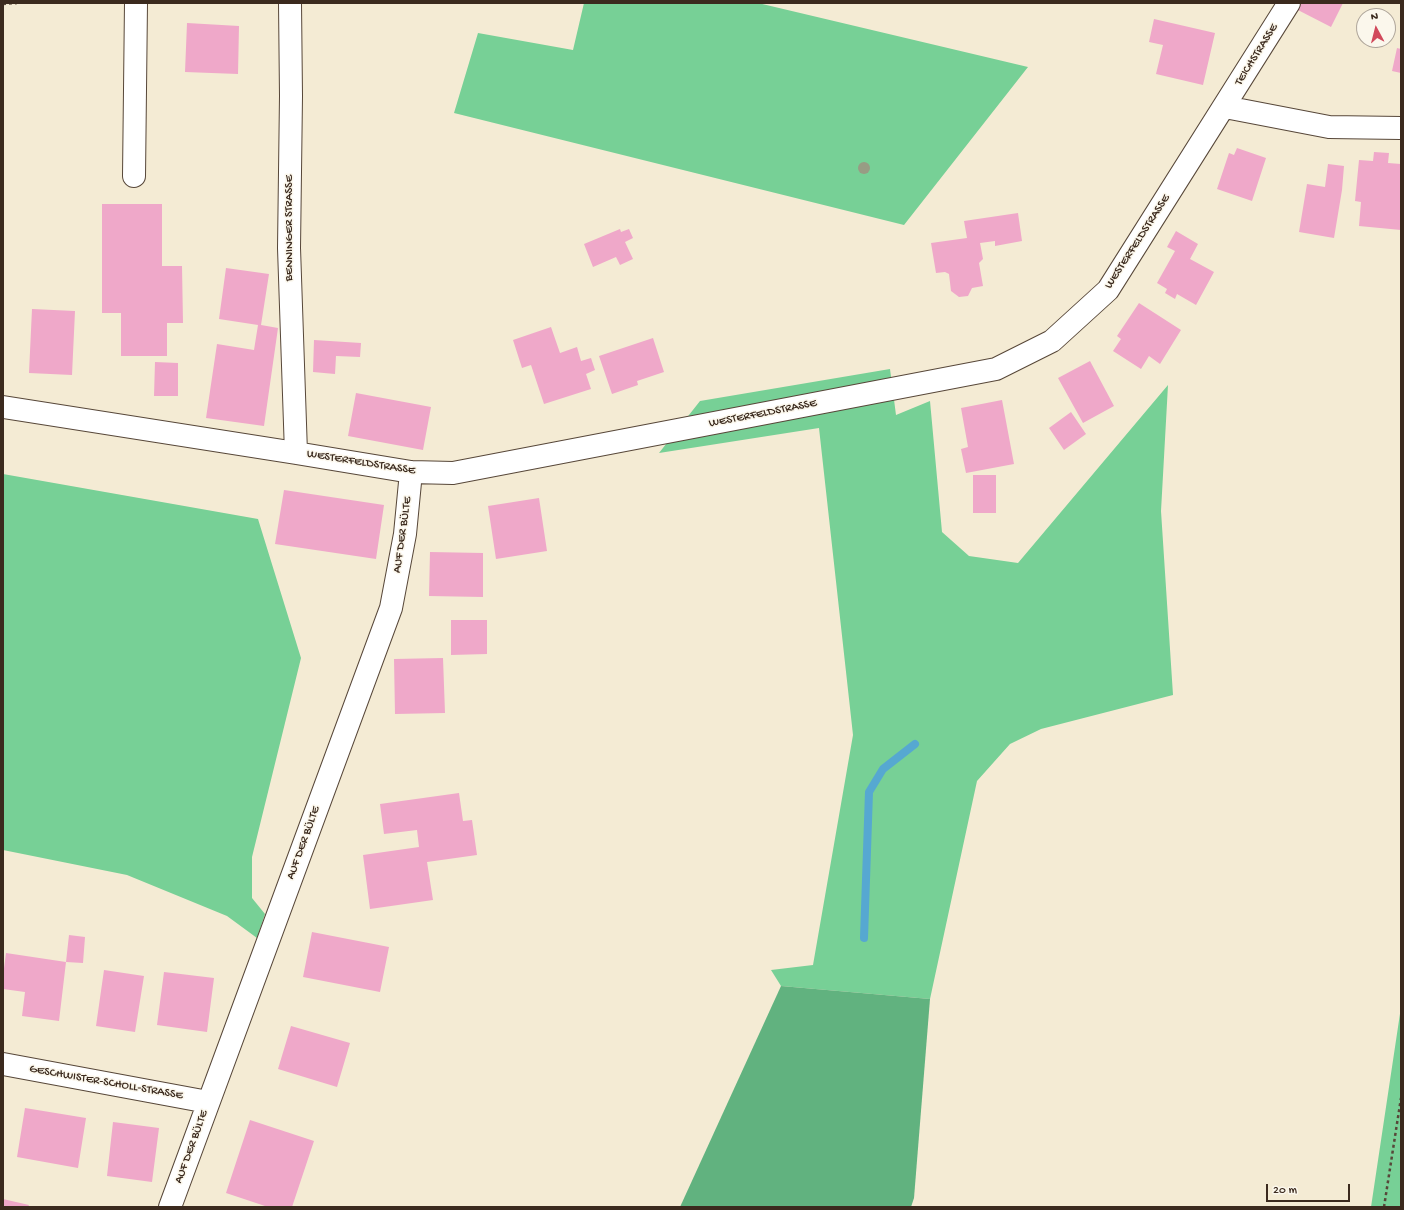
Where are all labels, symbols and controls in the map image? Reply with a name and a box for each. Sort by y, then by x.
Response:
north arrow [1356,8,1396,48]
text: N [1370,11,1379,23]
street label: TEICHSTRASSE [1232,21,1282,89]
street label: BENNINGER STRASSE [283,175,297,281]
street label: WESTERFELDSTRASSE [1102,192,1174,292]
street label: WESTERFELDSTRASSE [708,396,818,432]
street label: WESTERFELDSTRASSE [306,447,416,479]
street label: AUF DER BÜLTE [391,496,415,574]
street label: AUF DER BÜLTE [284,804,324,882]
street label: GESCHWISTER-SCHOLL-STRASSE [28,1062,184,1104]
street label: AUF DER BÜLTE [172,1108,212,1186]
scale bar [1268,1176,1352,1202]
text: 20 m [1273,1184,1297,1198]

